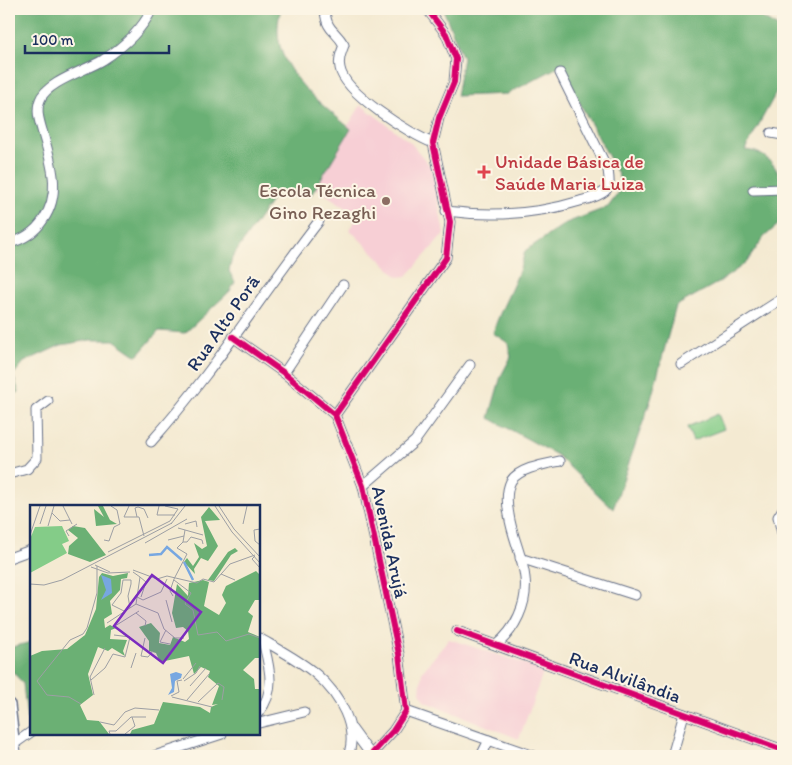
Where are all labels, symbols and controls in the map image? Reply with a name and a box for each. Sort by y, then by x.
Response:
scale bar [25,22,169,54]
text: 100 m [32,31,74,49]
place label: Unidade Básica de Saúde Maria Luiza [495,150,644,195]
marker: Unidade Básica de Saúde Maria Luiza [477,165,491,179]
place label: Escola Técnica Gino Rezaghi [259,179,376,224]
marker: Escola Técnica Gino Rezaghi [380,195,392,207]
street label: Rua Alto Porã [182,271,264,375]
street label: Avenida Arujá [367,484,413,600]
inset map [30,505,260,735]
street label: Rua Alvilândia [566,646,684,708]

